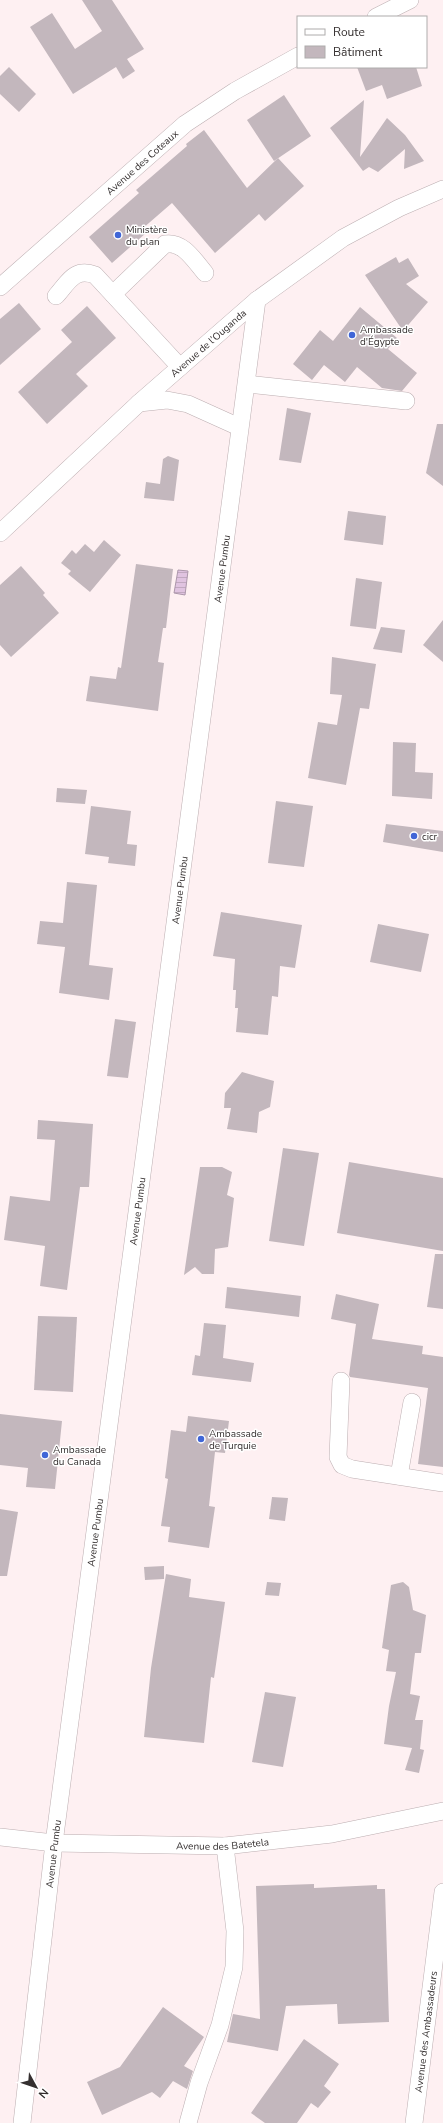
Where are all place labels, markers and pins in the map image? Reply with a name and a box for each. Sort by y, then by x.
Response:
place label: Ministère du plan [126,223,167,249]
marker: Ministère du plan [113,230,123,240]
place label: Ambassade d'Égypte [360,323,413,349]
marker: Ambassade d'Égypte [347,330,357,340]
place label: cicr [422,830,438,844]
marker: cicr [409,831,419,841]
place label: Ambassade de Turquie [209,1427,262,1453]
marker: Ambassade de Turquie [196,1434,206,1444]
place label: Ambassade du Canada [53,1443,106,1469]
marker: Ambassade du Canada [40,1450,50,1460]

